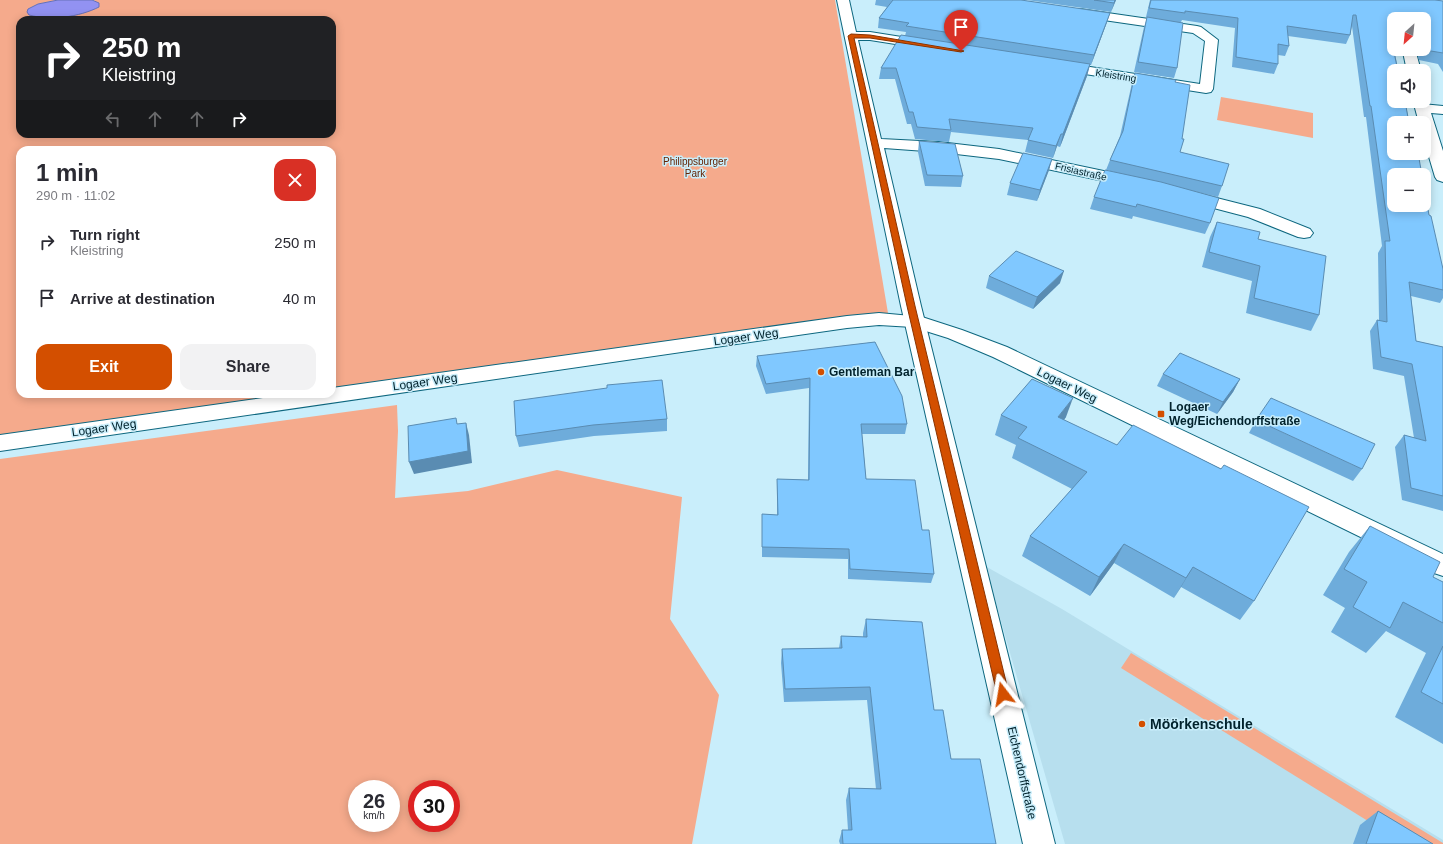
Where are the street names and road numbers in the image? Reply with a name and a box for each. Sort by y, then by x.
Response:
street label: Kleistring [1095,67,1137,84]
street label: Frisiastraße [1054,160,1108,183]
street label: Logaer Weg [713,326,779,348]
street label: Logaer Weg [1035,364,1099,406]
street label: Logaer Weg [392,371,458,393]
street label: Logaer Weg [71,417,137,439]
street label: Eichendorffstraße [1005,725,1040,821]

